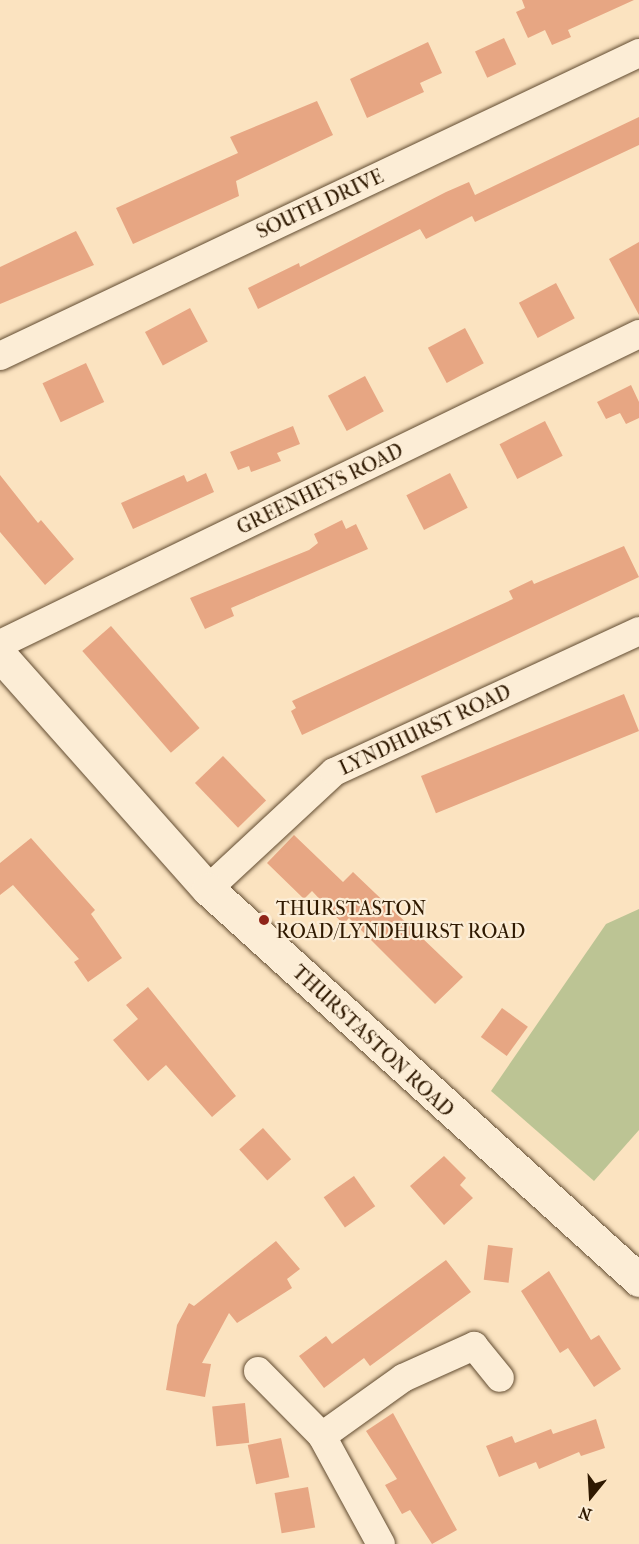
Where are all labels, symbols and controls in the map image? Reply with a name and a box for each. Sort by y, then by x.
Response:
street label: SOUTH DRIVE [253,164,387,244]
street label: GREENHEYS ROAD [233,438,407,540]
street label: LYNDHURST ROAD [335,680,515,780]
place label: THURSTASTON ROAD/LYNDHURST ROAD [276,897,525,944]
marker: THURSTASTON ROAD/LYNDHURST ROAD [257,913,271,927]
street label: THURSTASTON ROAD [287,960,459,1122]
north arrow [561,1466,621,1526]
text: N [577,1503,594,1525]

